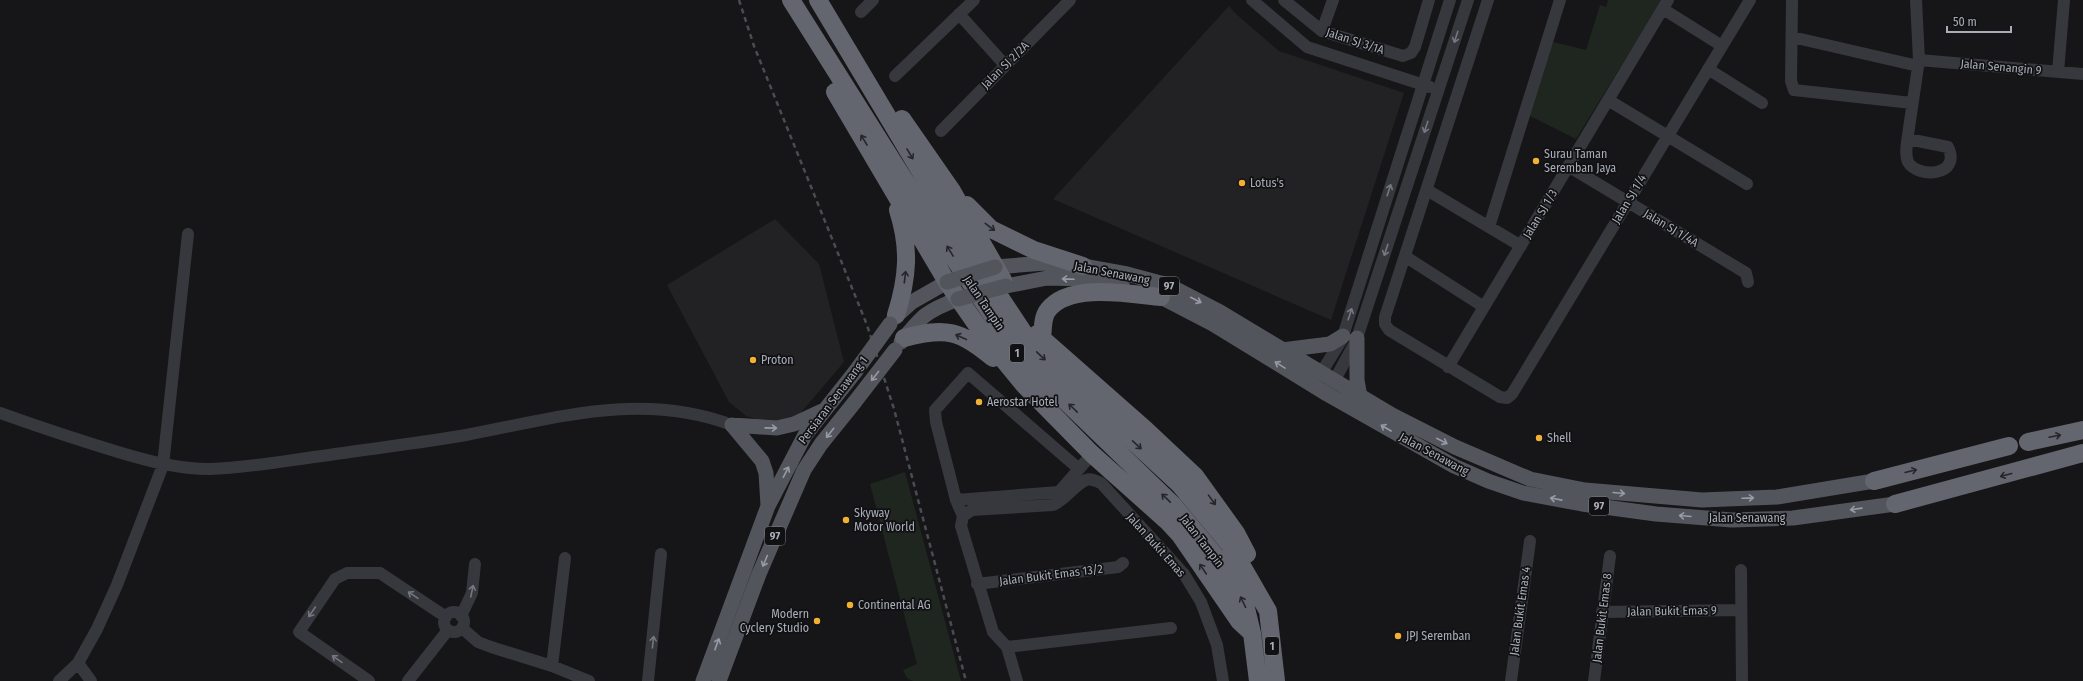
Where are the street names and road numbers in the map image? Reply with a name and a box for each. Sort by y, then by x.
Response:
street label: Jalan SJ 3/1A [1324,25,1386,57]
street label: Jalan SJ 2/2A [978,38,1032,92]
street label: Jalan Senangin 9 [1960,56,2042,78]
street label: Jalan SJ 1/4 [1609,172,1649,226]
street label: Jalan SJ 1/3 [1520,187,1560,241]
street label: Jalan SJ 1/4A [1641,206,1701,250]
street label: Jalan Senawang [1073,259,1151,287]
street label: Jalan Tampin [961,273,1007,333]
road number: 97 [1159,277,1179,295]
road number: 1 [1010,344,1024,362]
street label: Persiaran Senawang 1 [796,354,870,446]
street label: Jalan Senawang [1397,430,1471,478]
road number: 97 [1589,497,1609,515]
street label: Jalan Bukit Emas [1124,510,1188,580]
street label: Jalan Senawang [1709,511,1786,525]
street label: Jalan Tampin [1177,512,1227,570]
road number: 97 [765,527,785,545]
street label: Jalan Bukit Emas 13/2 [998,562,1104,588]
street label: Jalan Bukit Emas 4 [1507,565,1533,656]
street label: Jalan Bukit Emas 8 [1590,573,1614,663]
street label: Jalan Bukit Emas 9 [1627,603,1717,619]
road number: 1 [1265,637,1279,655]

